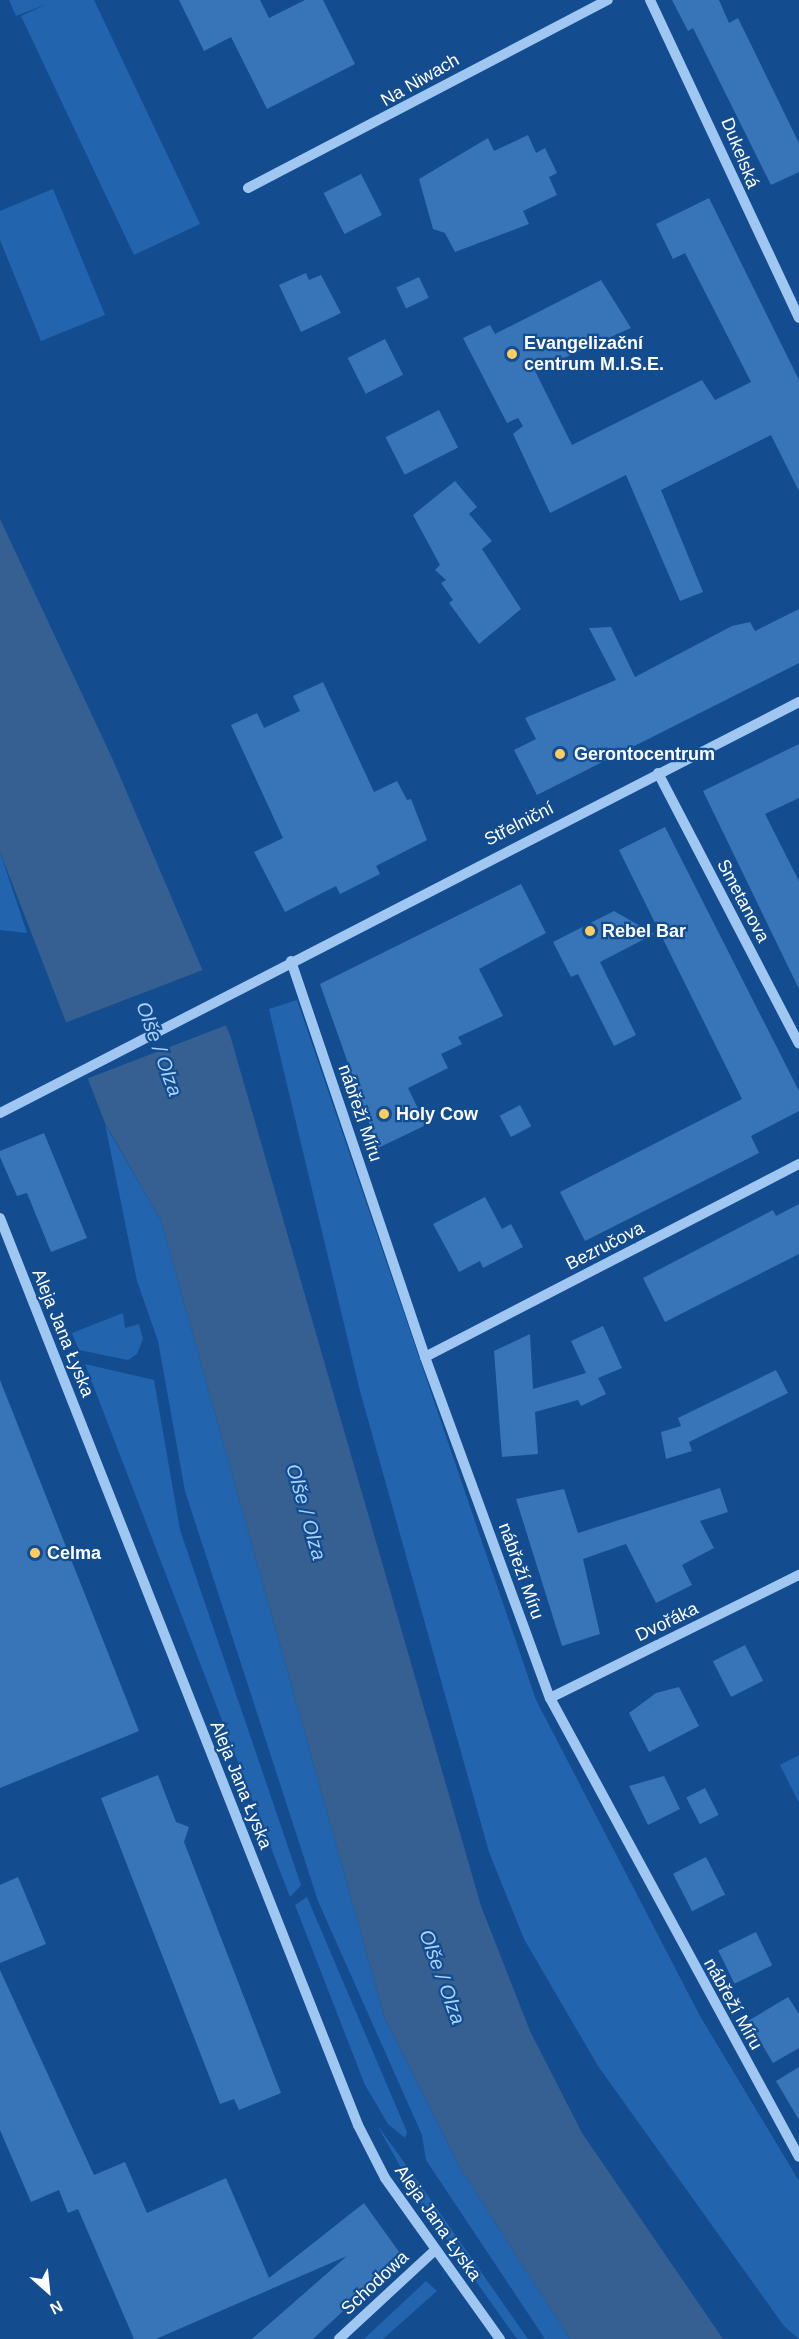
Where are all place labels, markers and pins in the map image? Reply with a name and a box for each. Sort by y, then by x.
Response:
place label: Evangelizační centrum M.I.S.E. [524,333,664,376]
marker: Evangelizační centrum M.I.S.E. [505,347,519,361]
place label: Gerontocentrum [574,743,715,765]
marker: Gerontocentrum [551,745,569,763]
place label: Rebel Bar [602,920,686,942]
marker: Rebel Bar [583,924,597,938]
place label: Holy Cow [396,1103,478,1125]
marker: Holy Cow [377,1107,391,1121]
place label: Celma [47,1542,101,1564]
marker: Celma [28,1546,42,1560]

